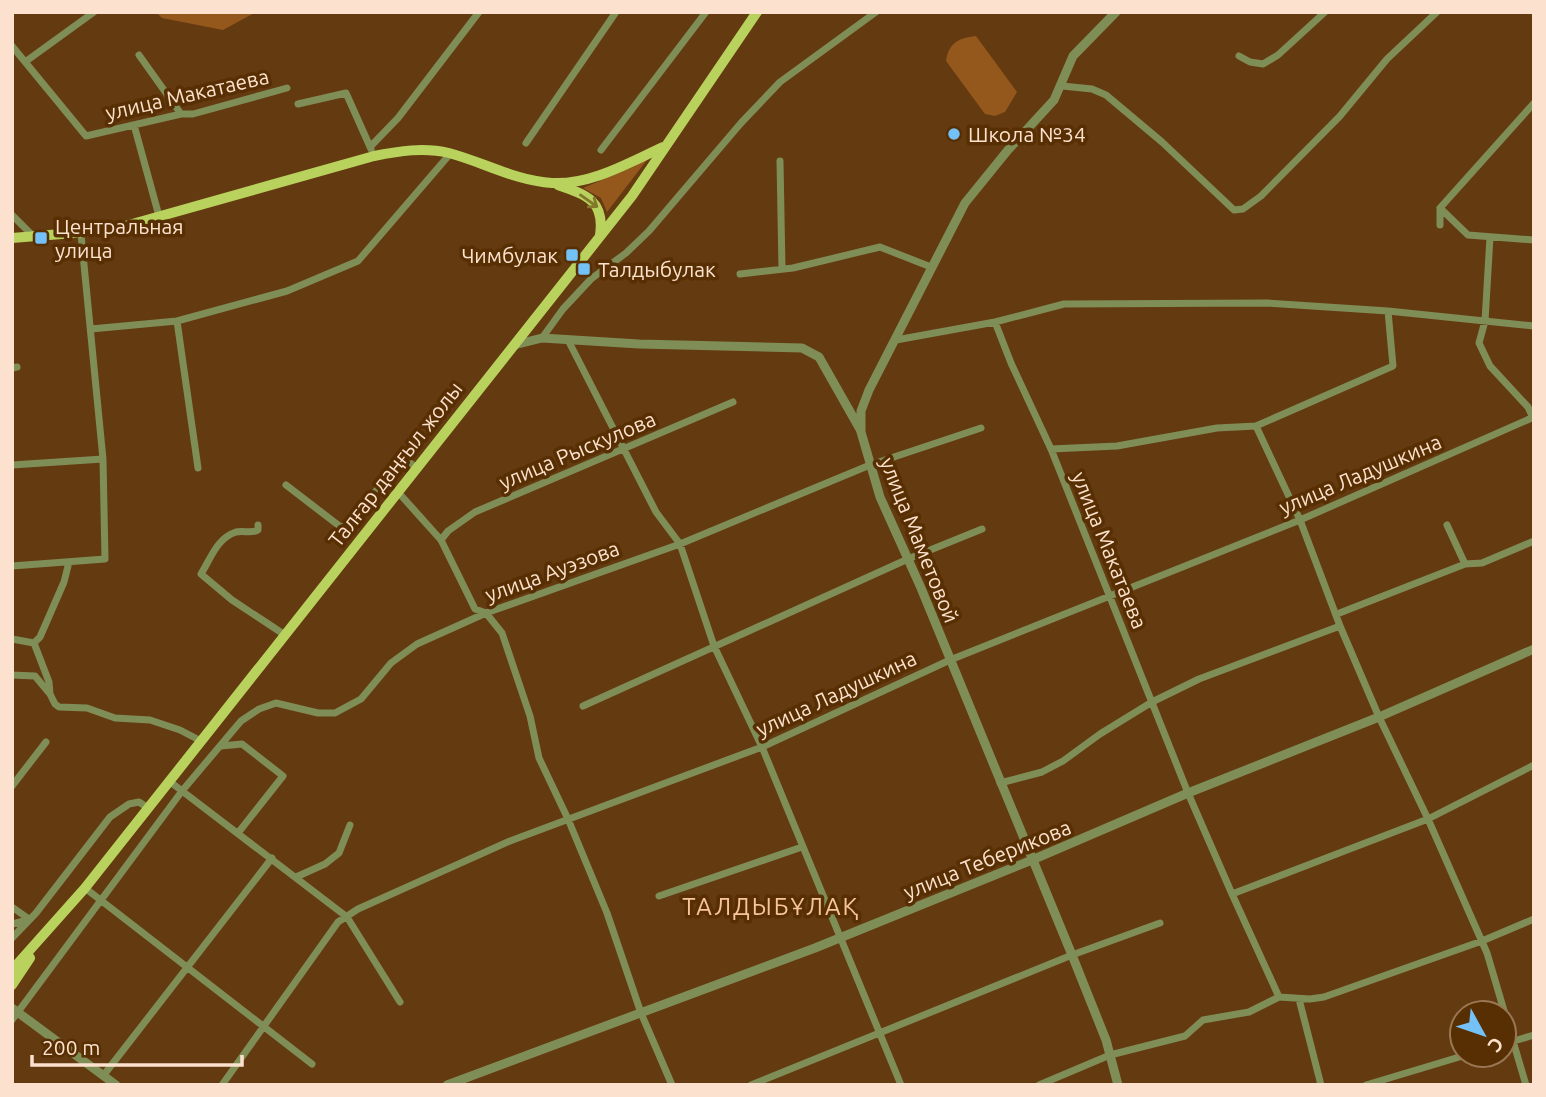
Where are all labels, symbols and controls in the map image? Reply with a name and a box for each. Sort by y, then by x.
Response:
street label: улица Макатаева [103,64,271,124]
place label: Школа №34 [968,122,1086,146]
marker: Школа №34 [946,126,962,142]
one-way arrow [579,194,598,208]
place label: Центральная улица [55,214,184,262]
marker: Центральная улица [33,230,49,246]
place label: Чимбулак [461,243,558,267]
marker: Чимбулак [564,247,580,263]
place label: Талдыбулак [598,257,716,281]
marker: Талдыбулак [576,261,592,277]
street label: Талғар даңғыл жолы [323,377,467,551]
street label: улица Рыскулова [495,406,659,494]
street label: улица Ладушкина [1275,429,1445,519]
street label: улица Маметовой [876,454,964,626]
street label: улица Макатаева [1068,468,1152,632]
street label: улица Ауэзова [482,536,622,606]
street label: улица Ладушкина [752,645,920,741]
street label: улица Теберикова [900,814,1074,904]
district label: ТАЛДЫБҰЛАҚ [682,893,860,920]
north arrow [1448,999,1518,1069]
scale bar [32,1024,242,1068]
text: С [1484,1033,1508,1057]
text: 200 m [42,1035,100,1059]

